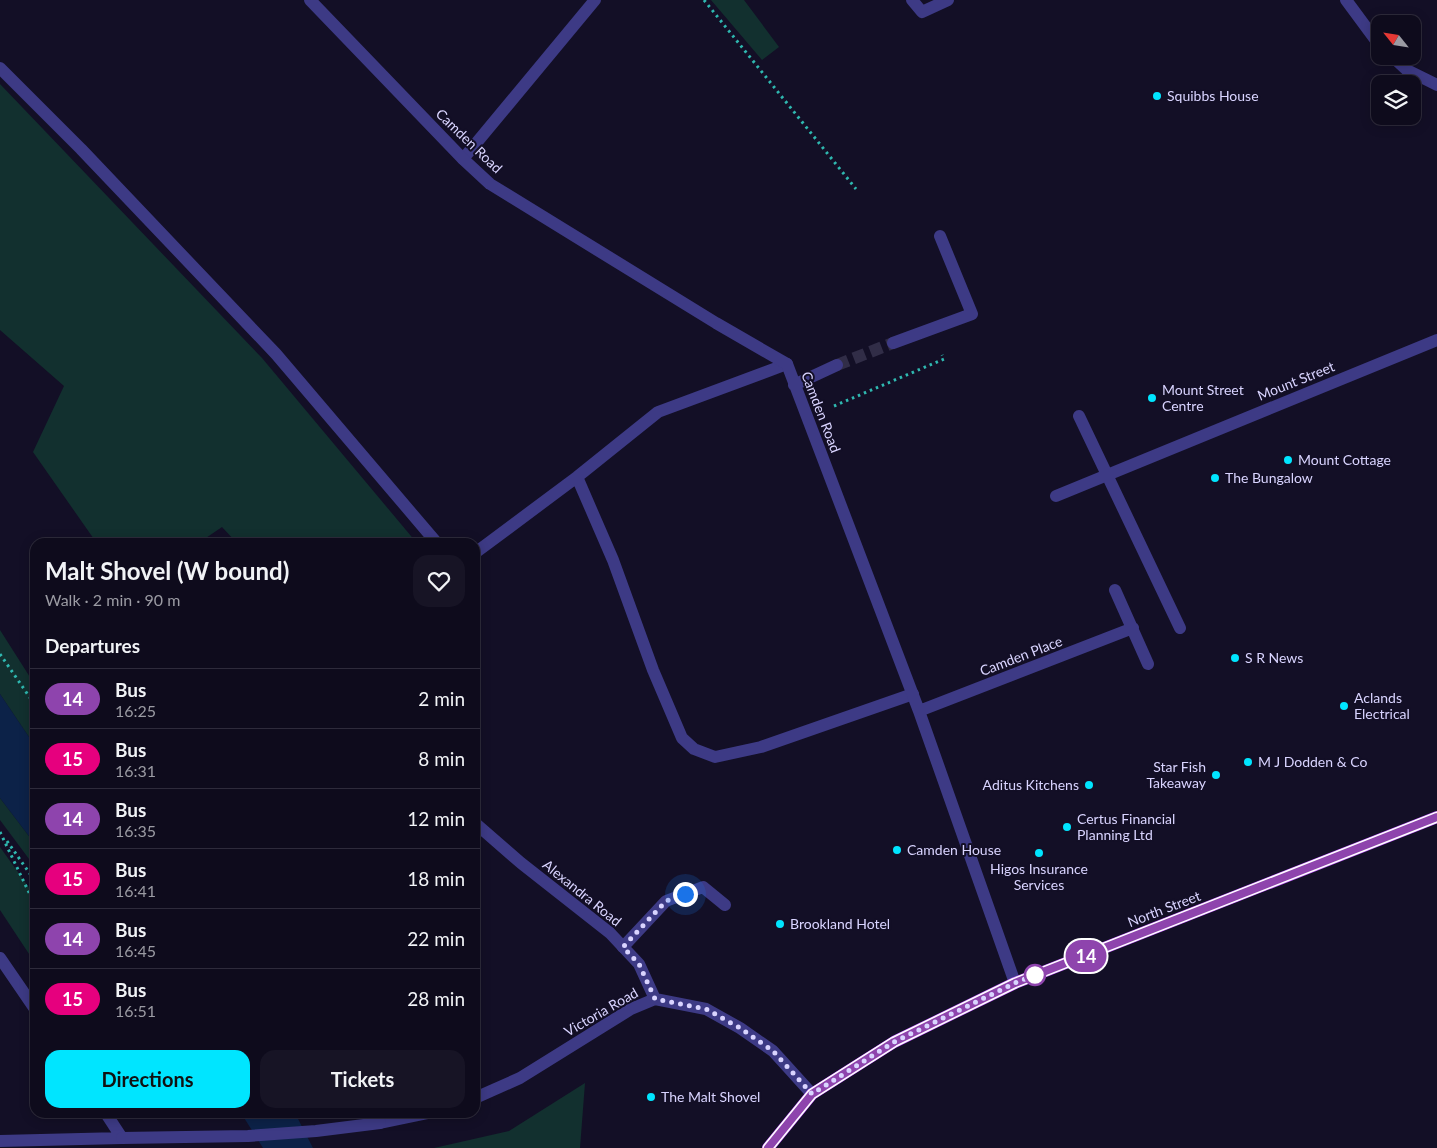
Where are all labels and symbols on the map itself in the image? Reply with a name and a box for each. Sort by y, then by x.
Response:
north arrow [1371,15,1421,65]
place label: Squibbs House [1167,87,1259,104]
marker: Squibbs House [1151,90,1163,102]
street label: Camden Road [433,105,506,176]
street label: Mount Street [1255,357,1337,404]
street label: Camden Road [798,369,845,455]
place label: Mount Street Centre [1162,381,1244,414]
marker: Mount Street Centre [1146,392,1158,404]
place label: Mount Cottage [1298,451,1391,468]
marker: Mount Cottage [1282,454,1294,466]
place label: The Bungalow [1225,469,1313,486]
marker: The Bungalow [1209,472,1221,484]
street label: Camden Place [977,632,1064,679]
place label: S R News [1245,649,1303,666]
marker: S R News [1229,652,1241,664]
place label: Aclands Electrical [1354,689,1410,722]
marker: Aclands Electrical [1338,700,1350,712]
place label: M J Dodden & Co [1258,753,1367,770]
marker: M J Dodden & Co [1242,756,1254,768]
place label: Star Fish Takeaway [1146,758,1207,791]
marker: Star Fish Takeaway [1210,769,1222,781]
place label: Aditus Kitchens [983,776,1079,793]
marker: Aditus Kitchens [1083,779,1095,791]
place label: Certus Financial Planning Ltd [1077,810,1175,843]
marker: Certus Financial Planning Ltd [1061,821,1073,833]
place label: Camden House [907,841,1001,858]
marker: Camden House [891,844,903,856]
marker: Higos Insurance Services [1033,847,1045,859]
street label: Alexandra Road [540,856,625,929]
place label: Higos Insurance Services [990,860,1088,893]
your location [673,882,698,907]
street label: North Street [1125,887,1203,930]
place label: Brookland Hotel [790,915,890,932]
marker: Brookland Hotel [774,918,786,930]
line badge: 14 [1064,940,1108,972]
unlabelled marker [1024,964,1046,986]
street label: Victoria Road [561,984,641,1040]
place label: The Malt Shovel [661,1088,760,1105]
marker: The Malt Shovel [645,1091,657,1103]

